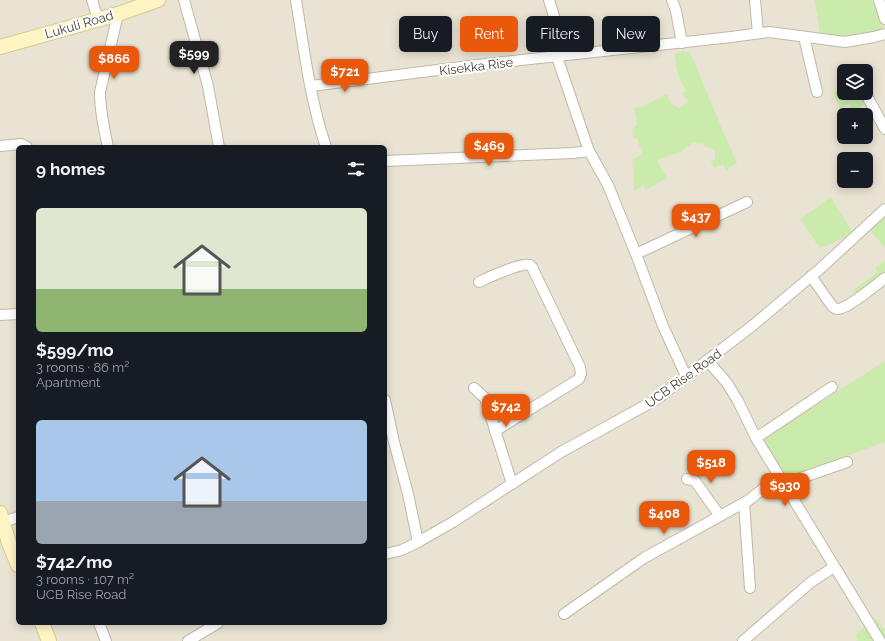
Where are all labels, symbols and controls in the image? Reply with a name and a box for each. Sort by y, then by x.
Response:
street label: Lukuli Road [43,8,115,41]
chip: Buy [399,16,452,52]
chip: Rent [460,16,518,52]
chip: Filters [526,16,594,52]
chip: New [602,16,660,52]
pin: $599 [170,41,218,75]
pin: $866 [90,46,138,80]
text: $599 [179,46,209,61]
text: $866 [98,51,130,66]
street label: Kisekka Rise [438,54,514,78]
pin: $721 [321,59,369,93]
text: $721 [330,64,360,79]
map controls [837,64,873,188]
button: layers [837,64,873,100]
button: + [837,108,873,144]
pin: $469 [465,133,513,167]
text: $469 [473,138,505,153]
button: − [837,152,873,188]
icon: filters [345,158,367,180]
text: 9 homes [36,159,105,179]
pin: $437 [672,204,720,238]
text: $437 [681,209,711,224]
icon: home [166,234,238,306]
text: $599/mo [36,340,114,360]
street label: UCB Rise Road [642,346,724,411]
text: 3 rooms · 86 m² [36,360,129,375]
text: Apartment [36,375,100,390]
pin: $742 [482,394,530,428]
text: $742 [491,399,521,414]
icon: home [166,446,238,518]
pin: $518 [687,450,735,484]
text: $518 [696,455,726,470]
pin: $930 [761,473,809,507]
text: $930 [769,478,801,493]
pin: $408 [640,501,688,535]
text: $408 [648,506,680,521]
text: $742/mo [36,552,112,572]
text: 3 rooms · 107 m² [36,572,134,587]
text: UCB Rise Road [36,587,126,602]

